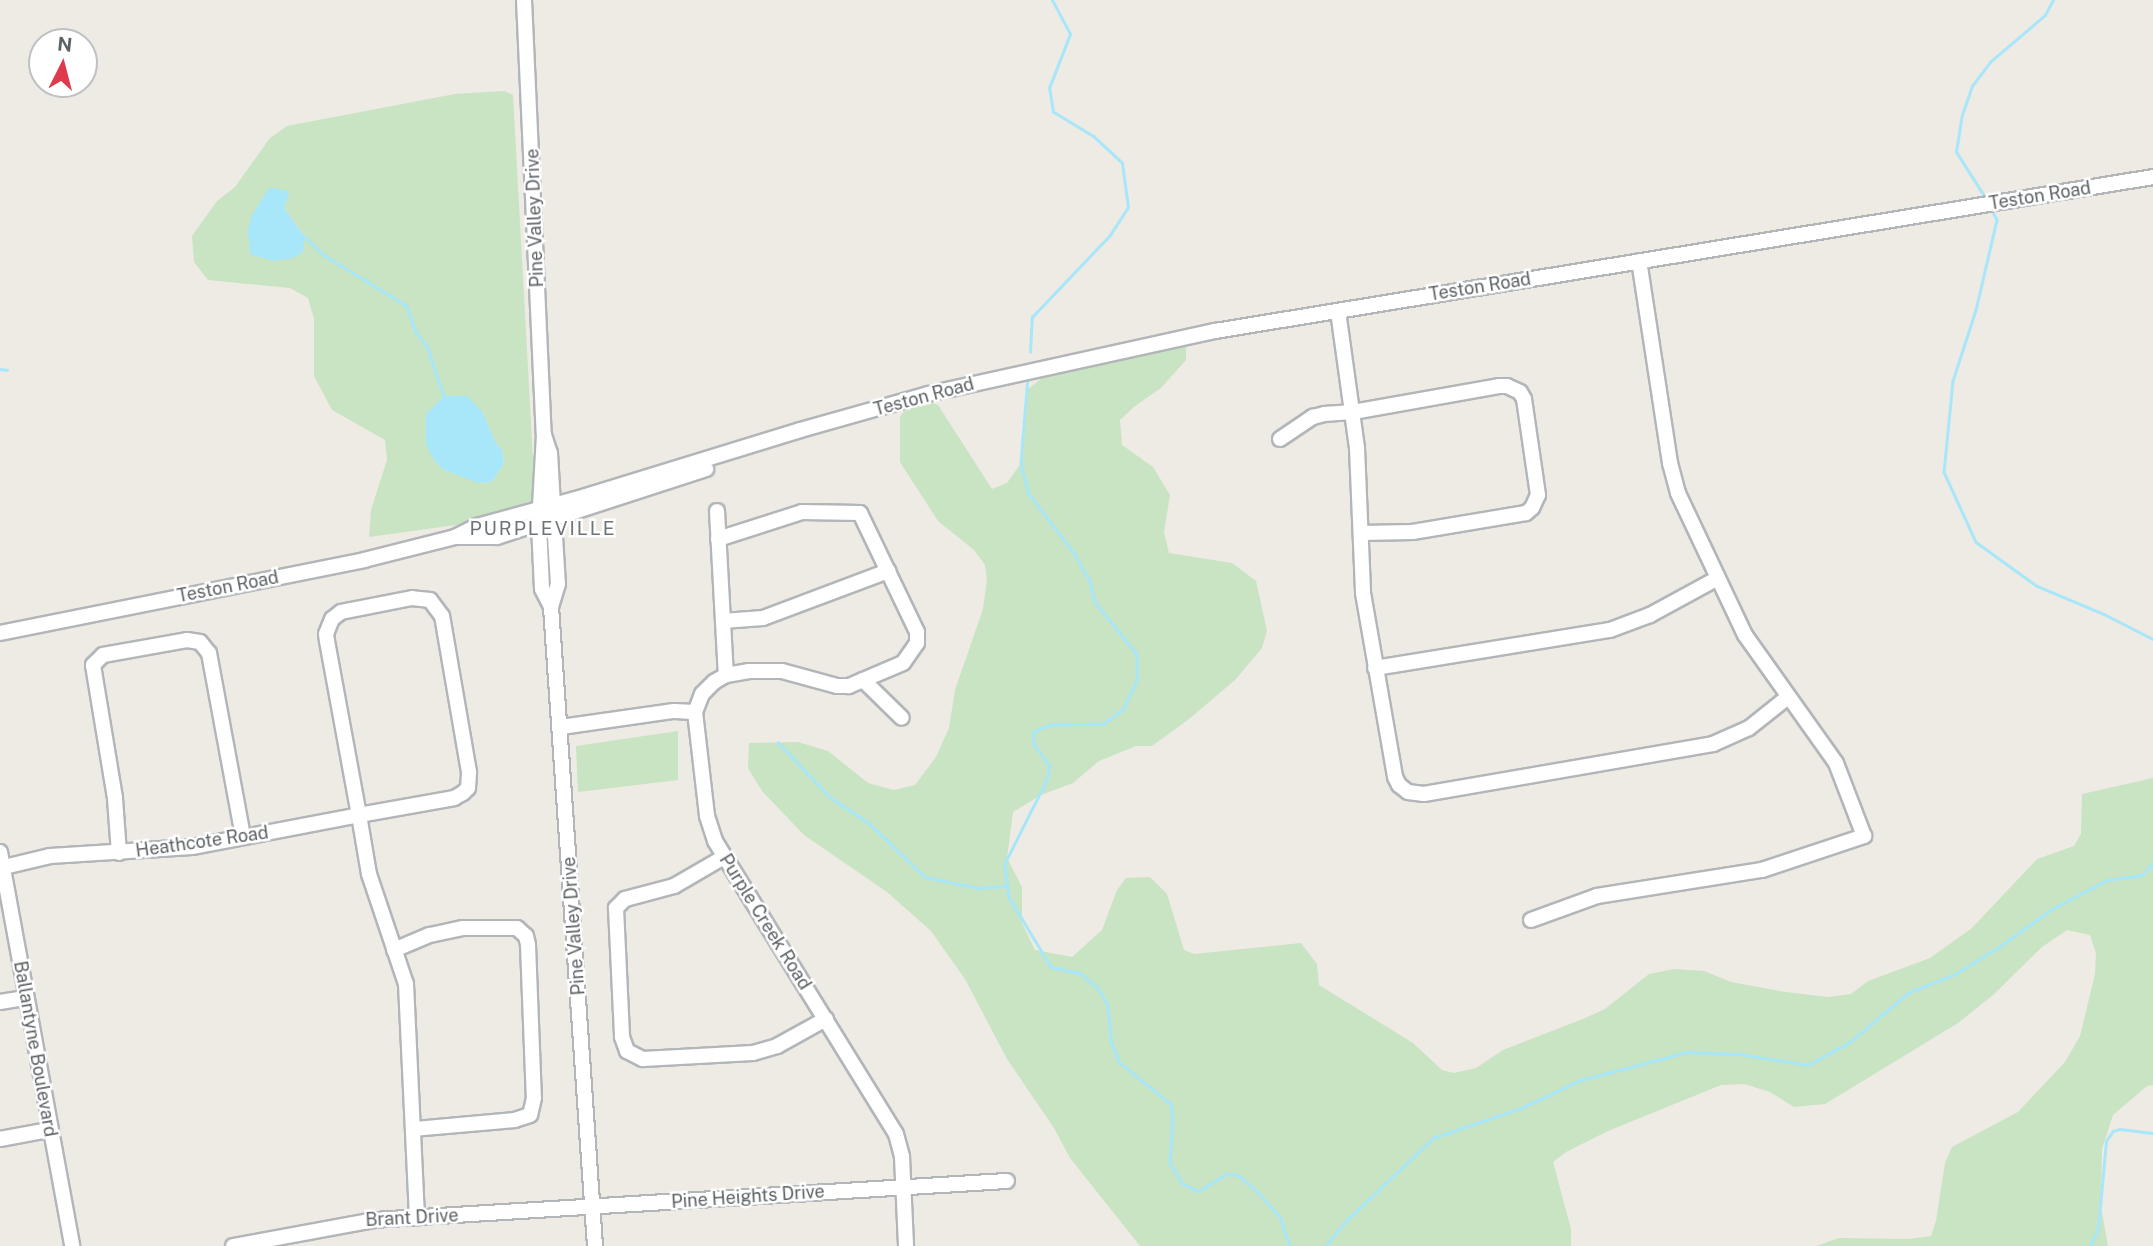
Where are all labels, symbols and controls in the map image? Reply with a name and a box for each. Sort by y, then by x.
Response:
north arrow [28,28,98,98]
text: N [56,32,74,56]
street label: Pine Valley Drive [522,148,548,288]
street label: Teston Road [1988,177,2092,215]
street label: Teston Road [1428,268,1532,306]
street label: Teston Road [872,373,976,421]
district label: PURPLEVILLE [471,518,615,540]
street label: Teston Road [175,567,281,607]
street label: Heathcote Road [134,822,270,862]
street label: Purple Creek Road [714,850,816,994]
street label: Pine Valley Drive [558,856,590,996]
street label: Ballantyne Boulevard [9,959,61,1139]
street label: Pine Heights Drive [670,1181,826,1213]
street label: Brant Drive [365,1205,459,1231]

